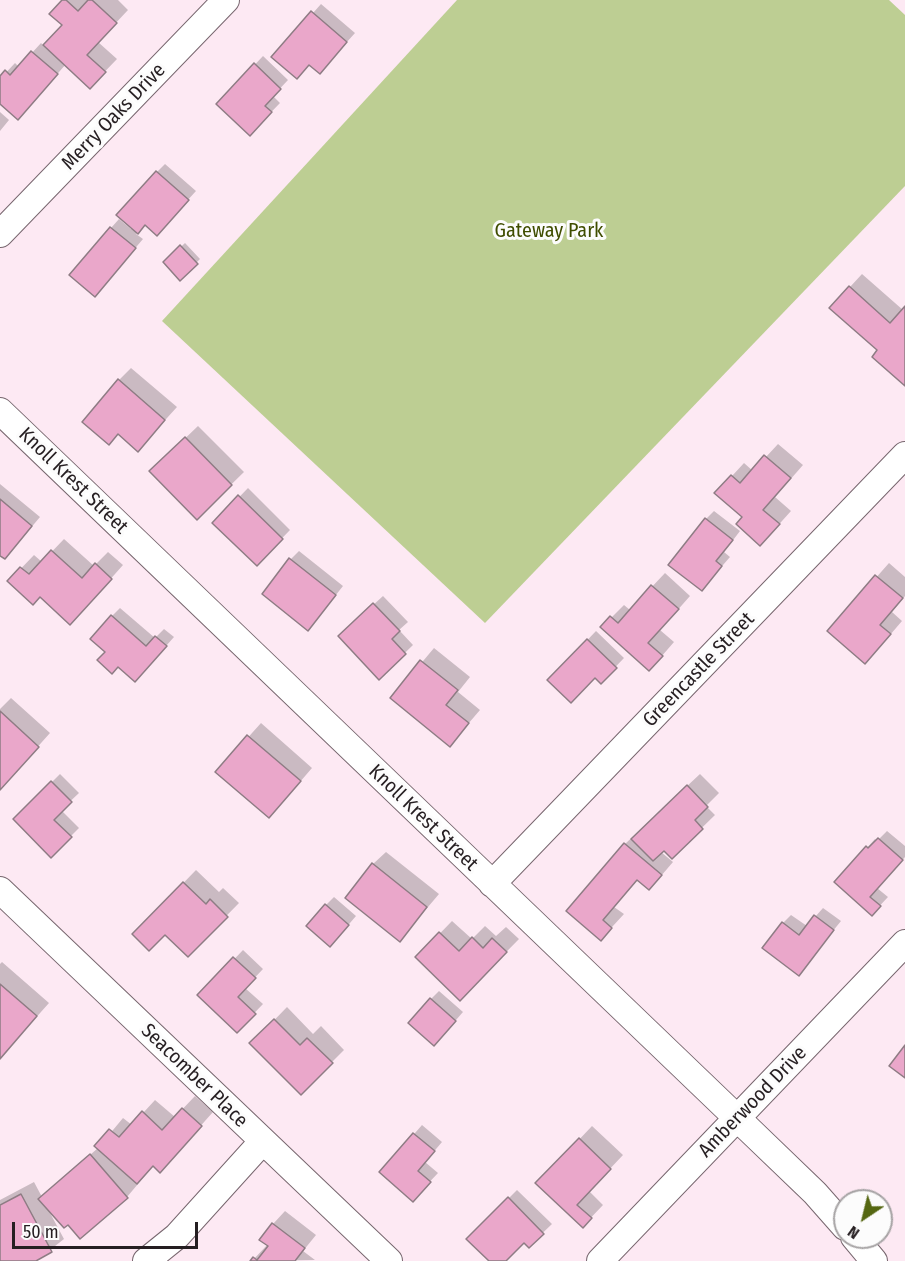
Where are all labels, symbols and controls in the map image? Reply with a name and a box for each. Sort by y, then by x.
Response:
street label: Merry Oaks Drive [57,59,171,175]
park label: Gateway Park [495,219,603,243]
street label: Knoll Krest Street [13,423,133,539]
street label: Greencastle Street [638,608,760,732]
street label: Knoll Krest Street [363,760,483,876]
street label: Seacomber Place [136,1019,252,1133]
street label: Amberwood Drive [694,1041,812,1163]
north arrow [833,1189,893,1249]
scale bar [15,1210,201,1248]
text: 50 m [23,1221,59,1243]
text: N [844,1222,863,1243]

